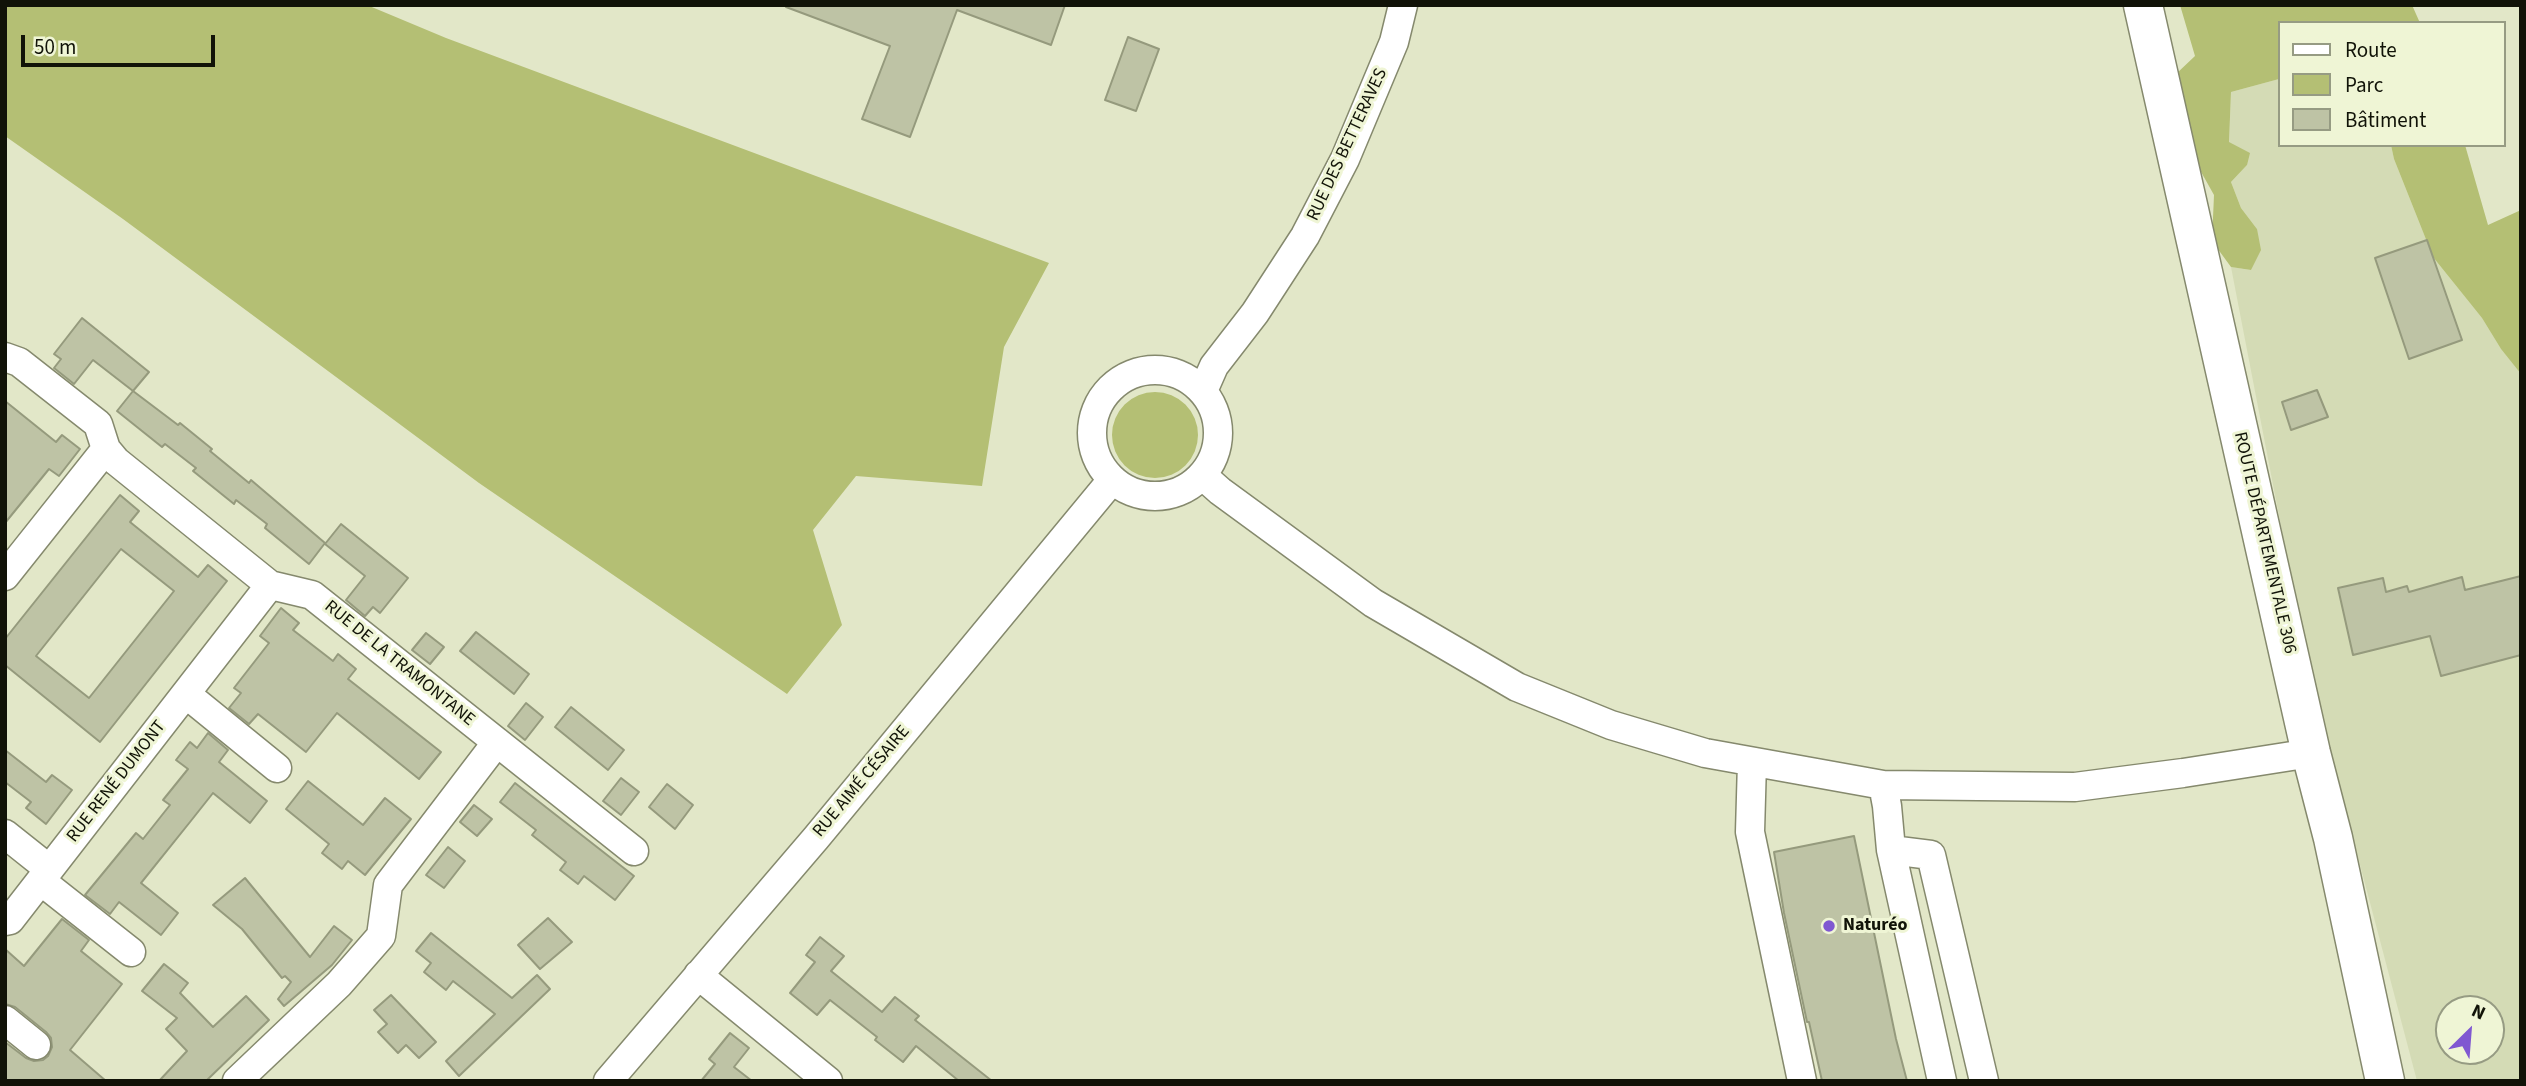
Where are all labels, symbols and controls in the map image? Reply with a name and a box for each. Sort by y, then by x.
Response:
scale bar [24,21,219,65]
legend [2278,21,2505,147]
text: 50 m [34,32,76,62]
text: Route [2345,35,2397,65]
street label: RUE DES BETTERAVES [1303,65,1393,225]
text: Parc [2345,70,2383,100]
text: Bâtiment [2345,105,2426,135]
street label: ROUTE DÉPARTEMENTALE 306 [2228,430,2300,656]
street label: RUE DE LA TRAMONTANE [319,597,479,731]
street label: RUE RENÉ DUMONT [63,717,171,847]
street label: RUE AIMÉ CÉSAIRE [809,722,915,842]
place label: Naturéo [1843,915,1908,937]
marker: Naturéo [1821,918,1837,934]
north arrow [2435,995,2505,1065]
text: N [2467,997,2490,1027]

